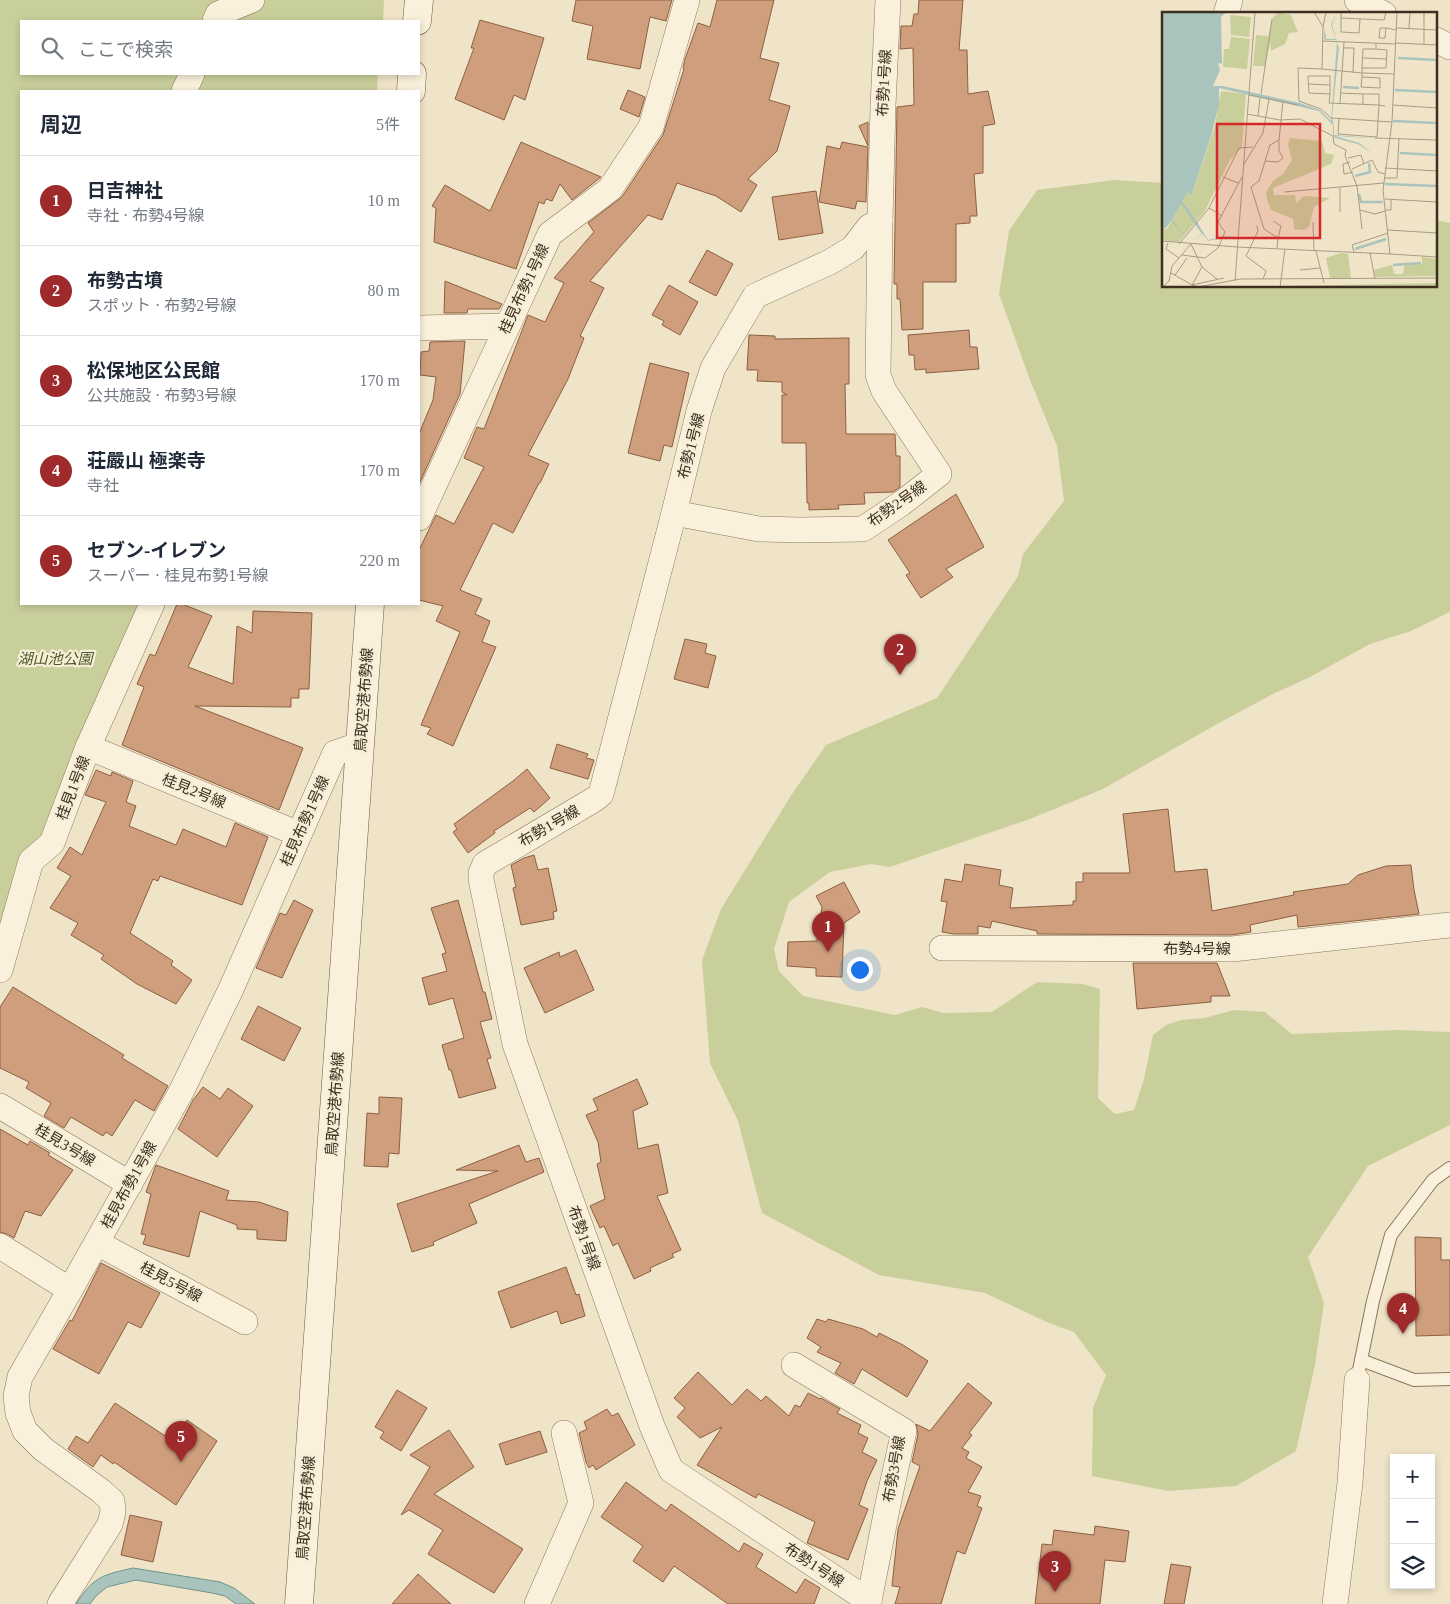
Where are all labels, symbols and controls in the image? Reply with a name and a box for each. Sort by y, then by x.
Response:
inset map [1162,12,1438,288]
search box [20,20,420,75]
icon: search [38,34,66,62]
text: ここで検索 [78,39,173,60]
street label: 布勢1号線 [874,49,894,117]
text: 周辺 [40,113,82,137]
text: 5件 [376,116,400,133]
text: 日吉神社 [87,180,163,201]
text: 1 [52,192,60,209]
text: 10 m [368,192,400,209]
text: 寺社 · 布勢4号線 [87,207,204,224]
street label: 桂見布勢1号線 [496,241,552,337]
text: 布勢古墳 [87,270,163,291]
text: 2 [52,282,60,299]
text: 80 m [368,282,400,299]
text: スポット · 布勢2号線 [87,297,236,314]
text: 松保地区公民館 [87,360,220,381]
text: 3 [52,372,60,389]
text: 170 m [360,372,400,389]
text: 公共施設 · 布勢3号線 [87,387,236,404]
street label: 布勢1号線 [675,411,707,481]
text: 荘嚴山 極楽寺 [87,450,206,471]
text: 4 [52,462,60,479]
text: 170 m [360,462,400,479]
text: 寺社 [87,477,119,494]
street label: 布勢2号線 [865,478,929,530]
text: セブン-イレブン [87,540,226,561]
text: 5 [52,552,60,569]
text: 220 m [360,552,400,569]
text: スーパー · 桂見布勢1号線 [87,567,268,584]
pin: 2 [884,634,916,675]
street label: 鳥取空港布勢線 [352,647,376,753]
park label: 湖山池公園 [17,651,94,667]
street label: 桂見1号線 [53,754,93,822]
street label: 桂見2号線 [160,771,228,811]
street label: 桂見布勢1号線 [278,773,332,869]
street label: 布勢1号線 [516,802,582,850]
pin: 1 [812,911,844,952]
street label: 布勢4号線 [1163,941,1231,957]
your location [847,957,873,983]
street label: 鳥取空港布勢線 [323,1051,347,1157]
street label: 桂見3号線 [32,1121,98,1169]
street label: 桂見布勢1号線 [98,1138,160,1232]
street label: 布勢1号線 [565,1204,603,1272]
street label: 桂見5号線 [137,1259,205,1305]
pin: 4 [1387,1293,1419,1334]
pin: 5 [165,1421,197,1462]
street label: 布勢3号線 [880,1434,908,1504]
map controls [1390,1454,1435,1589]
button: + [1390,1454,1435,1499]
street label: 鳥取空港布勢線 [294,1455,318,1561]
button: − [1390,1499,1435,1544]
street label: 布勢1号線 [781,1540,847,1590]
button: layers [1390,1544,1435,1589]
pin: 3 [1039,1551,1071,1592]

